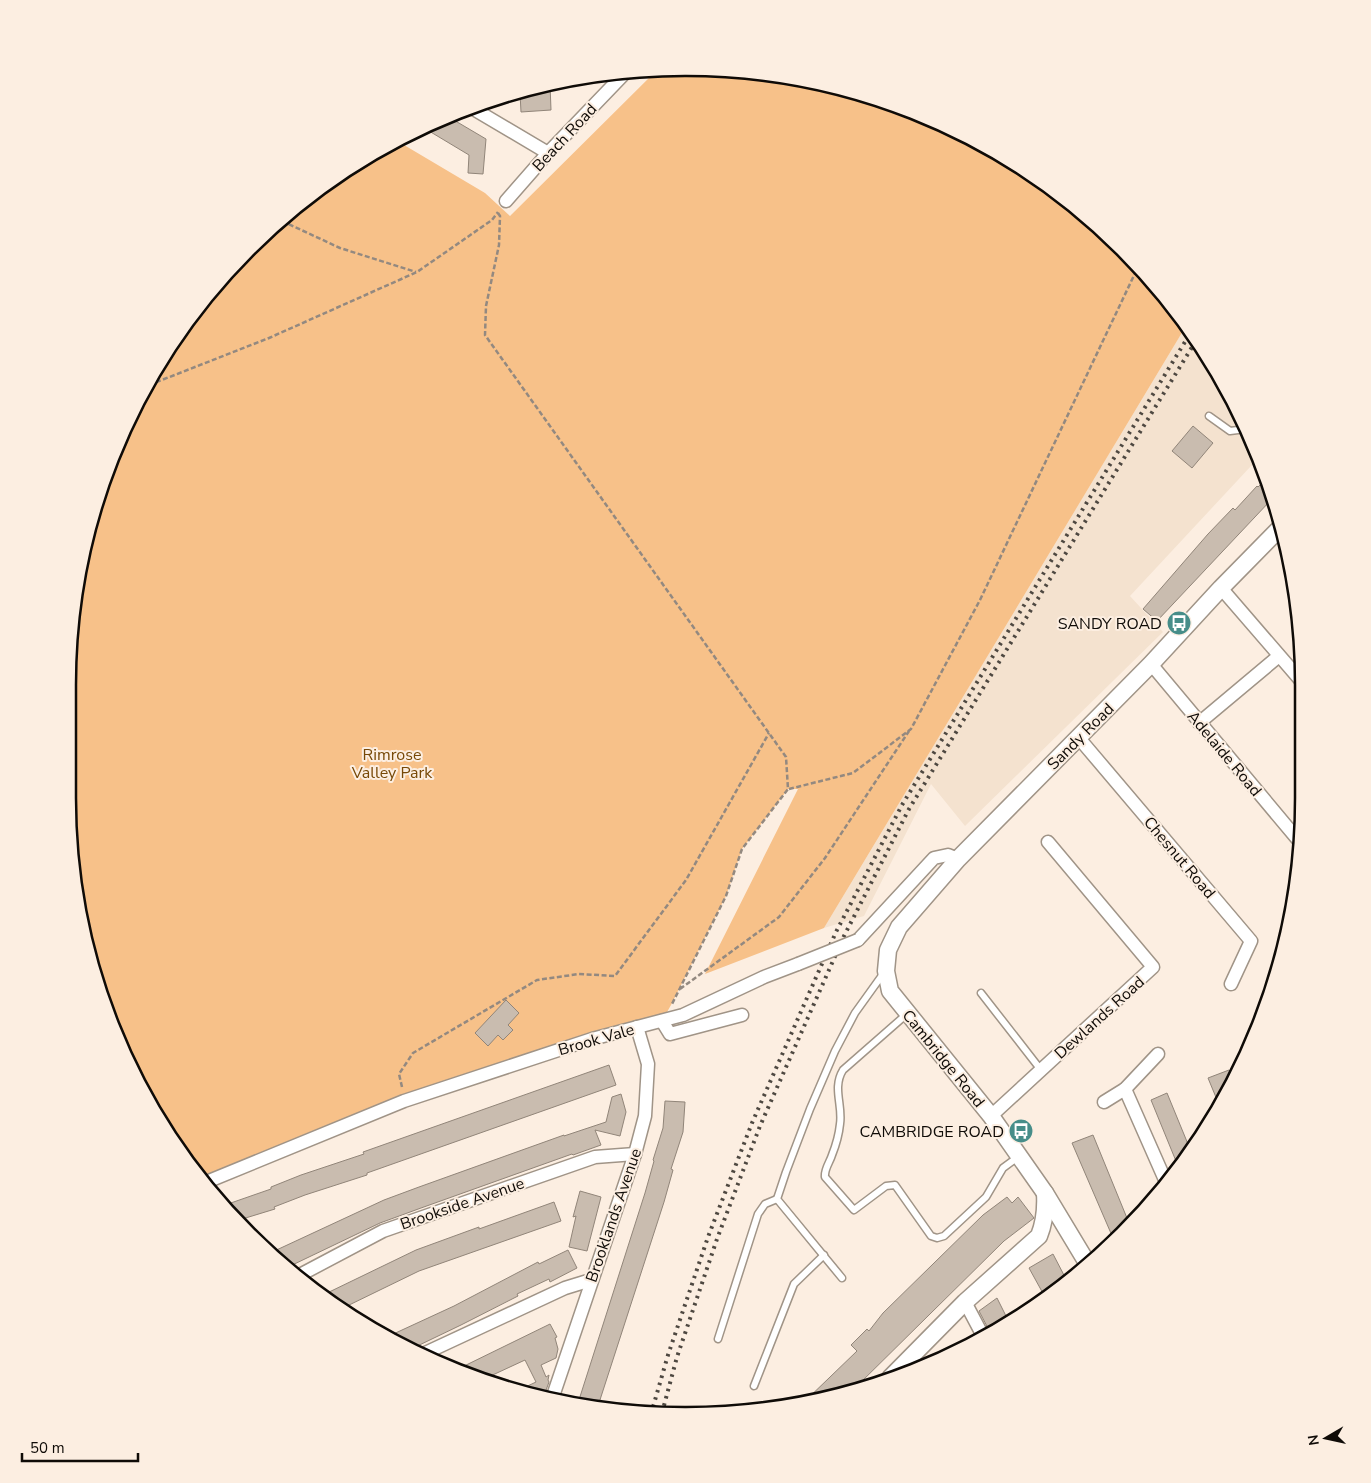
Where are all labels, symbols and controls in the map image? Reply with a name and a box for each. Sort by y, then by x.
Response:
street label: Beach Road [527,99,602,177]
bus stop icon: SANDY ROAD [1166,610,1192,636]
place label: SANDY ROAD [1058,613,1162,635]
street label: Sandy Road [1042,698,1119,775]
street label: Adelaide Road [1182,706,1267,801]
park label: Rimrose Valley Park [351,744,433,784]
street label: Chesnut Road [1138,812,1220,903]
street label: Dewlands Road [1050,971,1150,1064]
street label: Cambridge Road [897,1005,990,1112]
street label: Brook Vale [556,1019,637,1061]
bus stop icon: CAMBRIDGE ROAD [1008,1118,1034,1144]
place label: CAMBRIDGE ROAD [859,1121,1004,1143]
street label: Brooklands Avenue [581,1145,647,1285]
street label: Brookside Avenue [397,1172,527,1235]
north arrow [1301,1413,1351,1463]
scale bar [22,1430,139,1462]
text: N [1303,1433,1324,1447]
text: 50 m [30,1438,65,1458]

